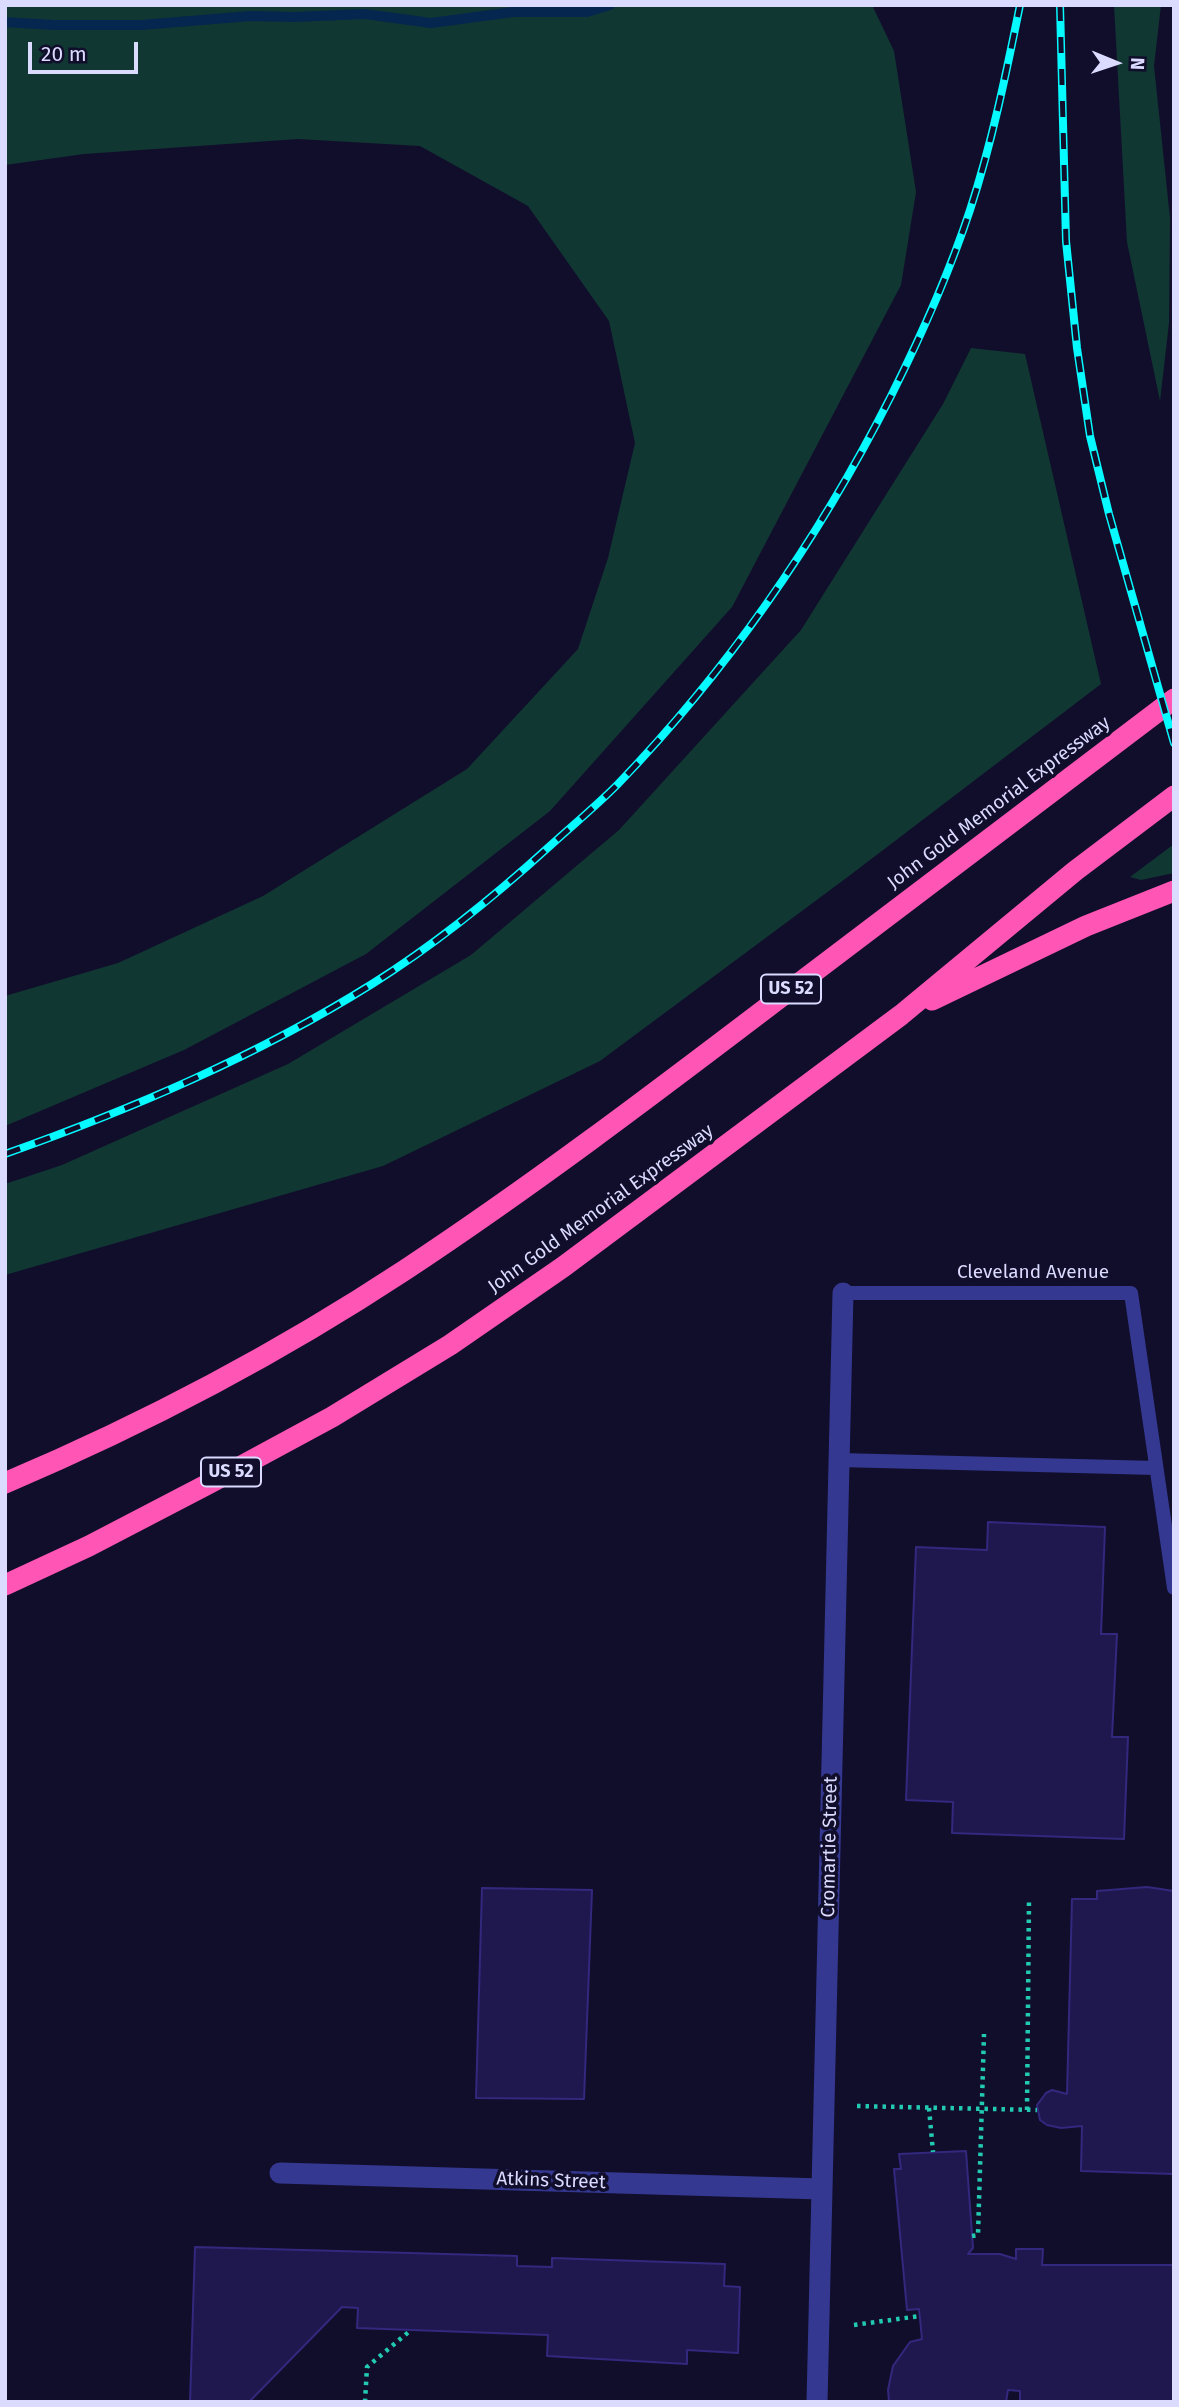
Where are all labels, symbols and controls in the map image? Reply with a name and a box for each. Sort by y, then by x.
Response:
scale bar [32,28,142,72]
north arrow [1081,28,1151,98]
text: 20 m [41,41,87,67]
text: N [1126,57,1149,70]
street label: John Gold Memorial Expressway [883,712,1115,894]
road number: US 52 [761,974,821,1004]
street label: John Gold Memorial Expressway [484,1120,718,1298]
street label: Cleveland Avenue [957,1262,1109,1284]
road number: US 52 [201,1457,261,1486]
street label: Cromartie Street [817,1776,843,1918]
street label: Atkins Street [496,2168,606,2194]

